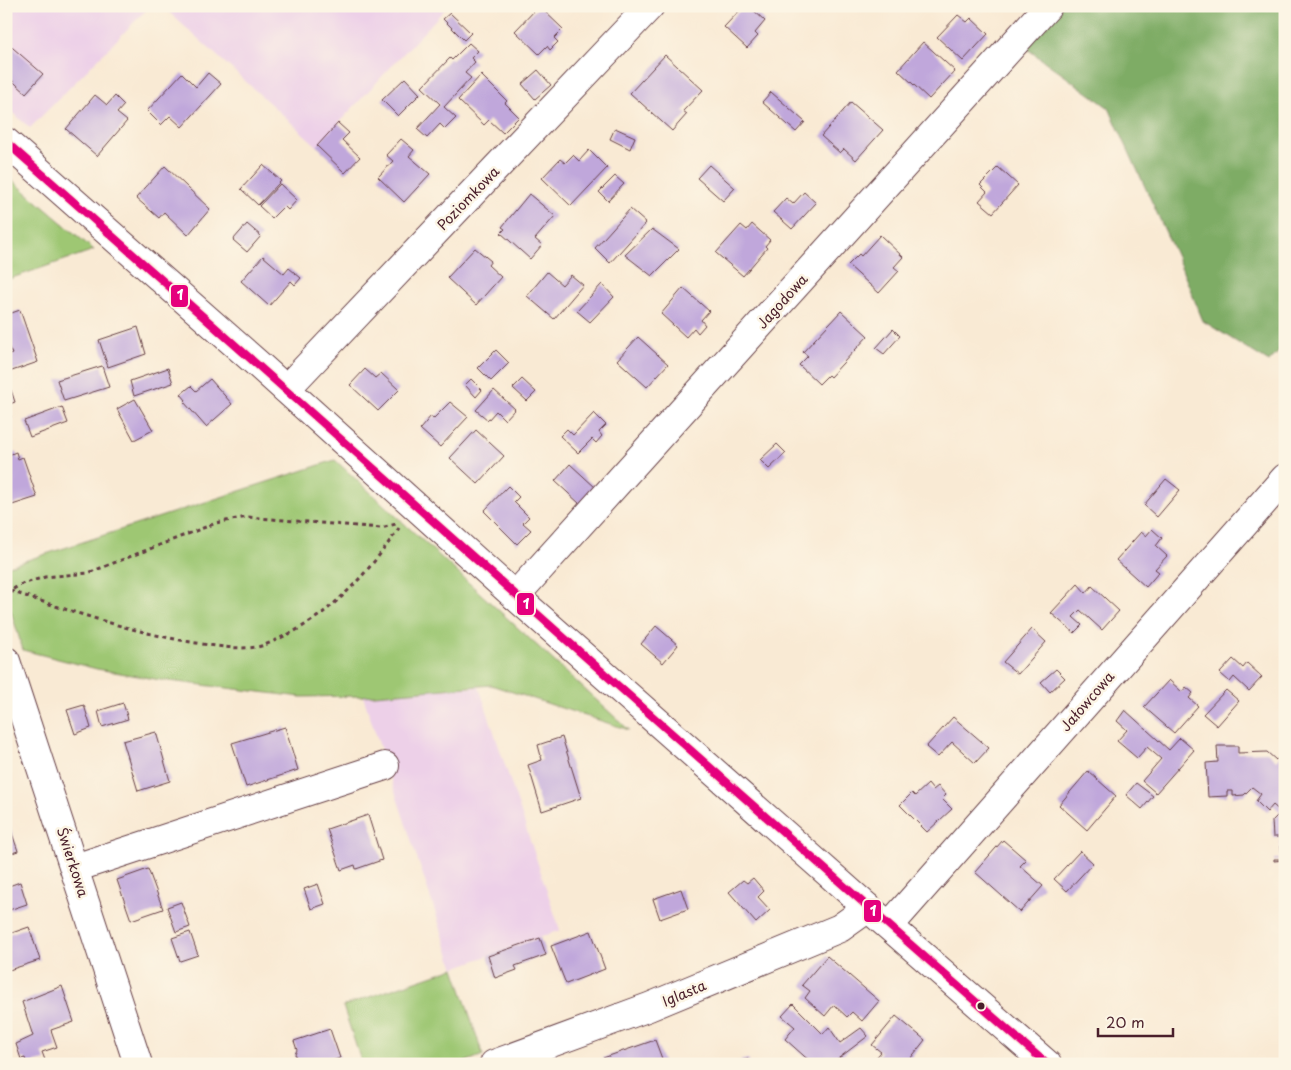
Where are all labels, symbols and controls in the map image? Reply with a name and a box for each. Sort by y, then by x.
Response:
street label: Poziomkowa [432,161,504,235]
street label: Jagodowa [752,268,813,333]
line badge: 1 [170,284,189,308]
text: 1 [177,284,184,305]
line badge: 1 [516,592,535,616]
text: 1 [523,593,530,614]
street label: Jałowcowa [1055,666,1119,736]
street label: Świerkowa [52,824,94,900]
line badge: 1 [863,899,882,923]
text: 1 [870,900,877,921]
street label: Iglasta [659,974,709,1012]
unlabelled marker [976,1001,986,1011]
scale bar [1098,1005,1174,1037]
text: 20 m [1106,1010,1145,1033]

